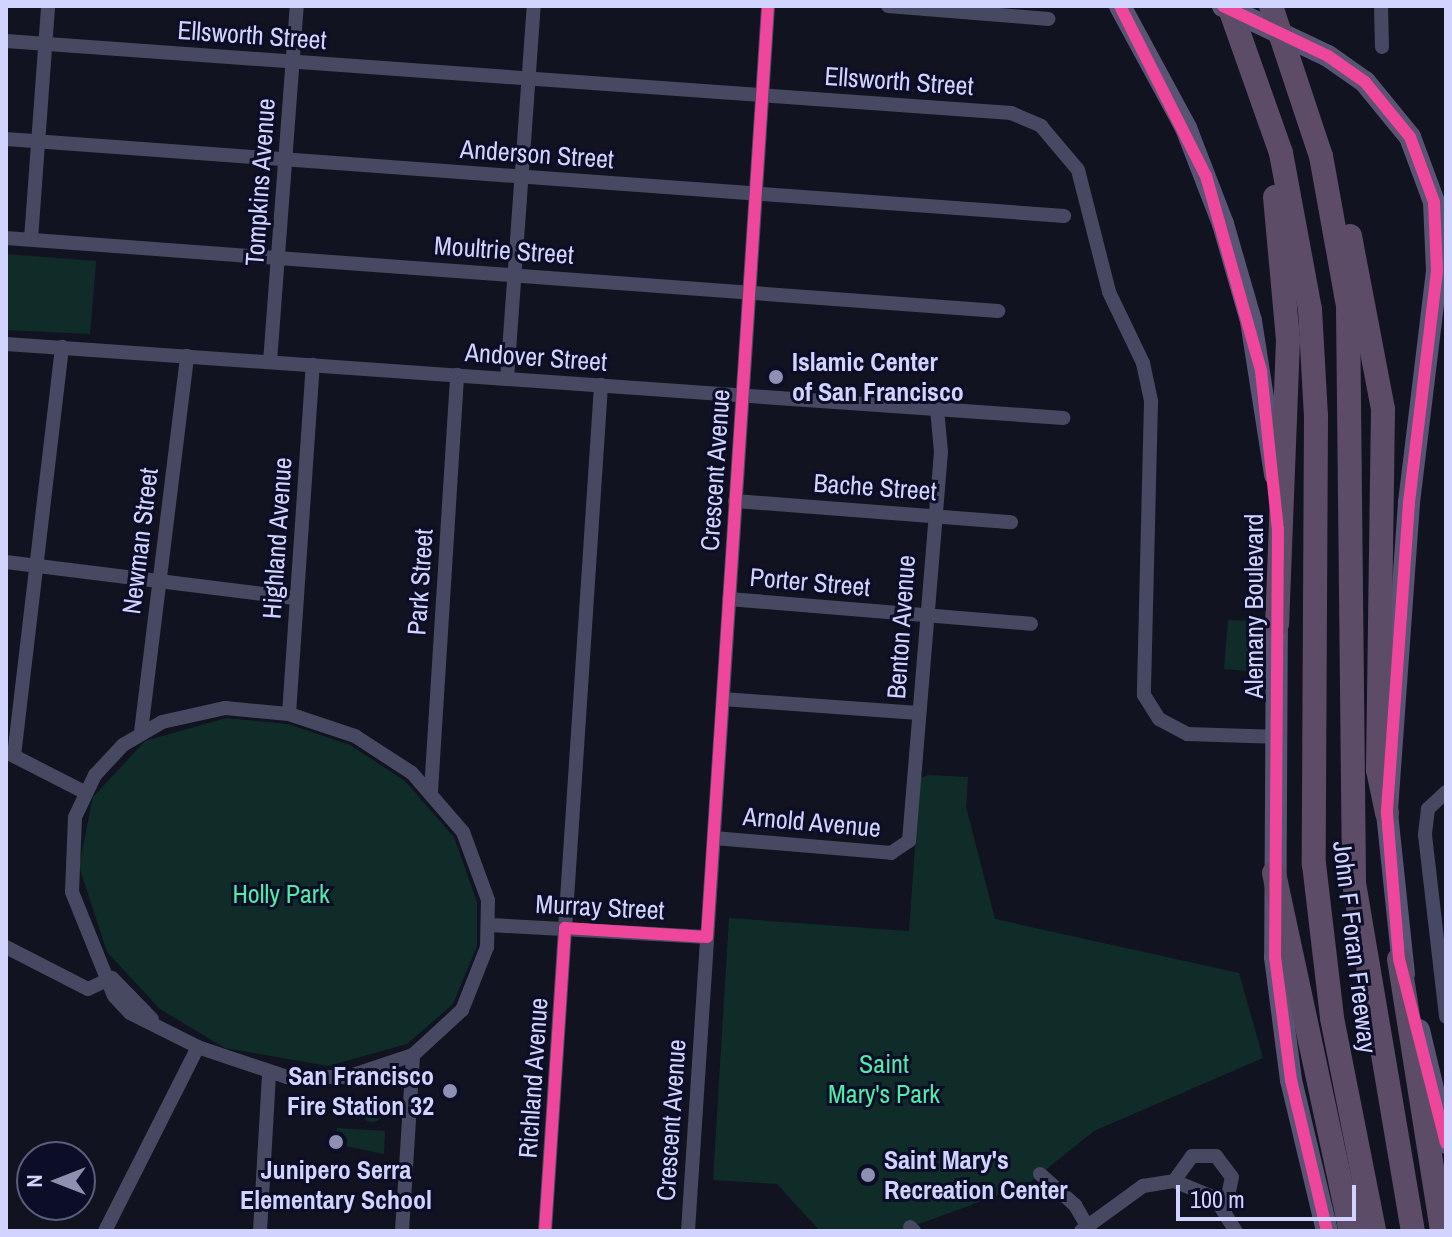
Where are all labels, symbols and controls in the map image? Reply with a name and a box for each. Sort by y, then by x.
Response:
street label: Ellsworth Street [176,14,328,56]
street label: Ellsworth Street [823,60,975,102]
street label: Tompkins Avenue [239,97,281,267]
street label: Anderson Street [459,133,615,175]
street label: Moultrie Street [433,230,575,270]
street label: Andover Street [464,336,608,378]
place label: Islamic Center of San Francisco [792,346,964,408]
marker: Islamic Center of San Francisco [767,368,785,386]
street label: Crescent Avenue [694,388,736,552]
street label: Highland Avenue [256,456,298,620]
street label: Newman Street [116,466,164,616]
street label: Bache Street [812,467,938,507]
street label: Alemany Boulevard [1238,514,1270,698]
street label: Park Street [401,528,439,636]
street label: Benton Avenue [880,553,922,701]
street label: Porter Street [748,561,872,603]
street label: Arnold Avenue [741,800,883,844]
street label: John F Foran Freeway [1327,839,1383,1055]
park label: Holly Park [232,878,330,910]
street label: Murray Street [535,888,665,926]
street label: Richland Avenue [512,996,554,1160]
street label: Crescent Avenue [650,1038,692,1202]
park label: Saint Mary's Park [828,1048,940,1110]
place label: San Francisco Fire Station 32 [287,1060,434,1122]
marker: San Francisco Fire Station 32 [441,1082,459,1100]
marker: Junipero Serra Elementary School [327,1133,345,1151]
north arrow [16,1141,96,1221]
place label: Saint Mary's Recreation Center [884,1144,1068,1206]
place label: Junipero Serra Elementary School [240,1154,432,1216]
marker: Saint Mary's Recreation Center [859,1166,877,1184]
scale bar [1180,1169,1360,1219]
text: N [19,1174,49,1188]
text: 100 m [1190,1183,1245,1215]

